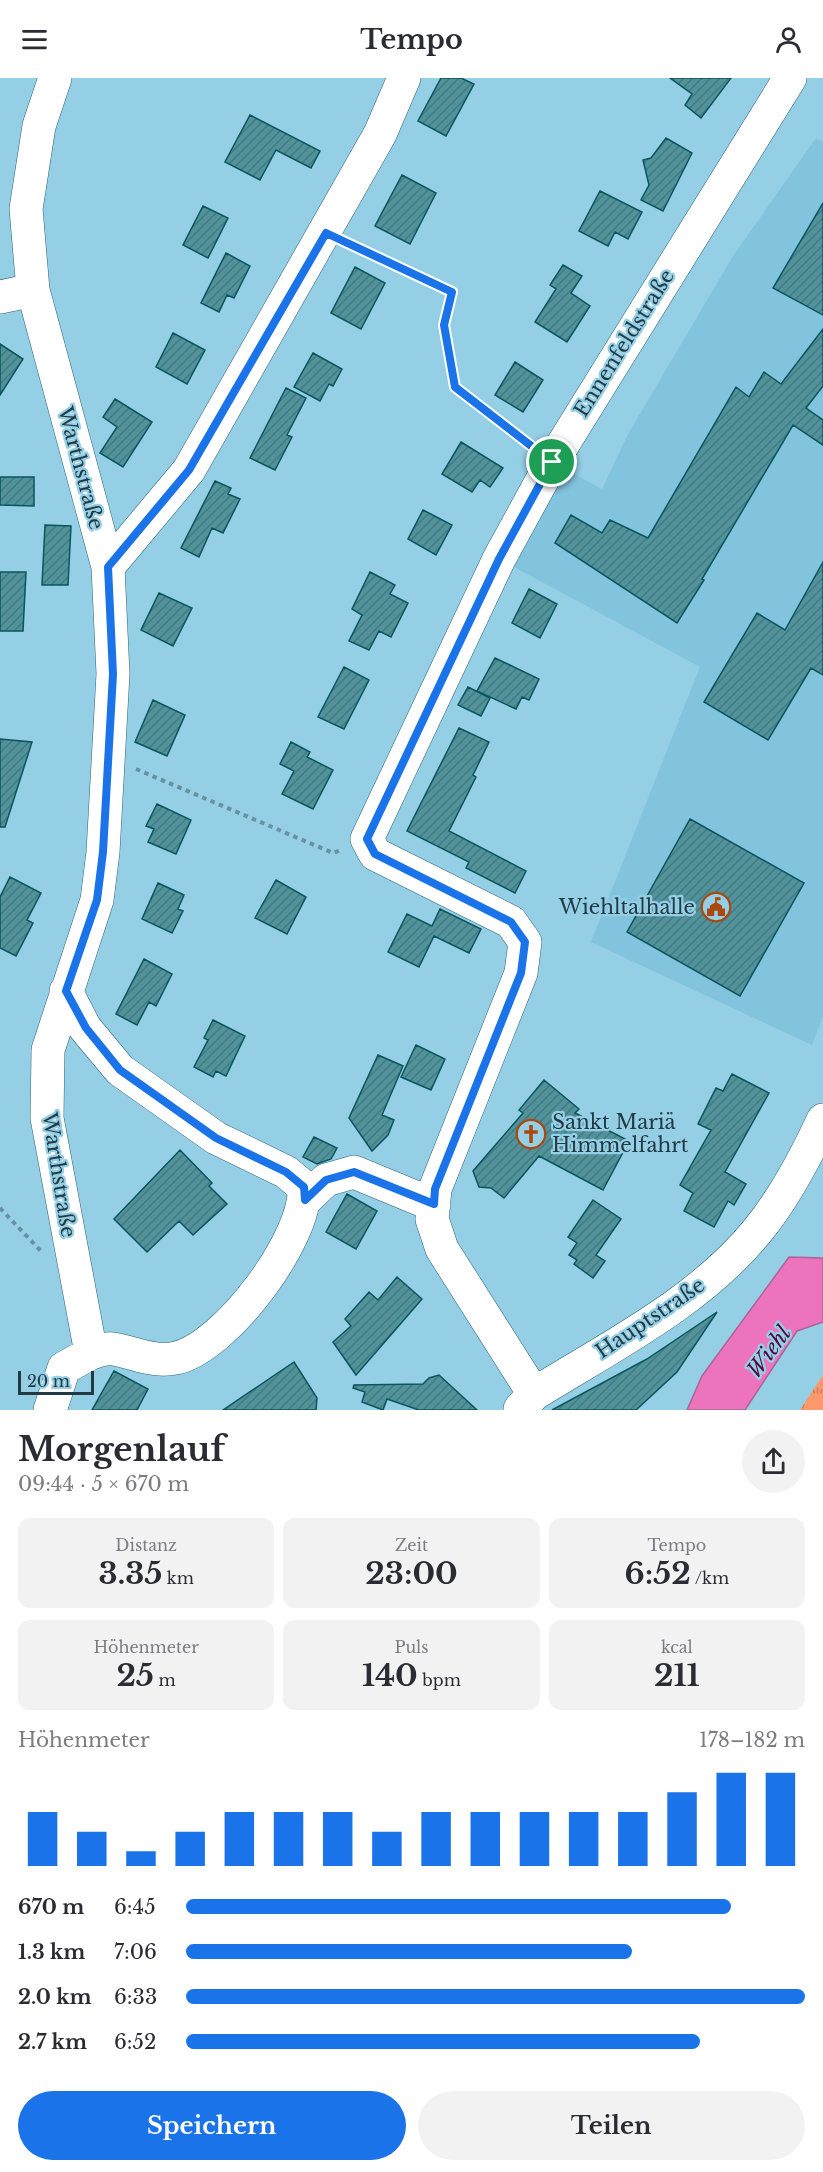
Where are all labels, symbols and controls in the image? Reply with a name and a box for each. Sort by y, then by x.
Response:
icon: menu [18,23,51,56]
text: Tempo [360,23,463,56]
icon: person [772,23,805,56]
street label: Ennenfeldstraße [569,265,679,421]
street label: Warthstraße [53,403,109,532]
pin [526,436,577,487]
icon: arrive [535,445,568,478]
public building icon: Wiehltalhalle [700,891,732,923]
place label: Wiehltalhalle [558,895,695,919]
street label: Warthstraße [37,1110,81,1239]
place label: Sankt Mariä Himmelfahrt [552,1110,689,1157]
church icon: Sankt Mariä Himmelfahrt [515,1118,547,1150]
street label: Hauptstraße [591,1273,709,1363]
water label: Wiehl [741,1321,797,1383]
scale bar [18,1368,94,1396]
text: 20 m [27,1371,70,1391]
text: Morgenlauf [18,1429,225,1470]
button: share [742,1430,805,1493]
text: 09:44 · 5 × 670 m [18,1472,189,1496]
text: Distanz [115,1535,177,1555]
text: Zeit [395,1535,428,1555]
text: Tempo [647,1535,706,1555]
text: 3.35 [98,1555,162,1592]
text: 23:00 [365,1555,458,1592]
text: 6:52 [625,1555,691,1592]
text: km [162,1568,194,1588]
text: /km [691,1568,729,1588]
text: Höhenmeter [94,1637,199,1657]
text: Puls [394,1637,429,1657]
text: kcal [661,1637,693,1657]
text: 25 [117,1657,154,1694]
text: 140 [362,1657,418,1694]
text: 211 [654,1657,700,1694]
text: m [154,1670,176,1690]
text: bpm [418,1670,461,1690]
text: Höhenmeter [18,1728,150,1752]
text: 178–182 m [699,1728,805,1752]
text: 670 m [18,1895,84,1919]
text: 6:45 [114,1895,156,1919]
text: 1.3 km [18,1940,85,1964]
text: 7:06 [114,1940,157,1964]
text: 2.0 km [18,1985,92,2009]
text: 6:33 [114,1985,157,2009]
text: 2.7 km [18,2030,87,2054]
text: 6:52 [114,2030,156,2054]
button: Speichern [18,2091,406,2160]
button: Teilen [418,2091,805,2160]

